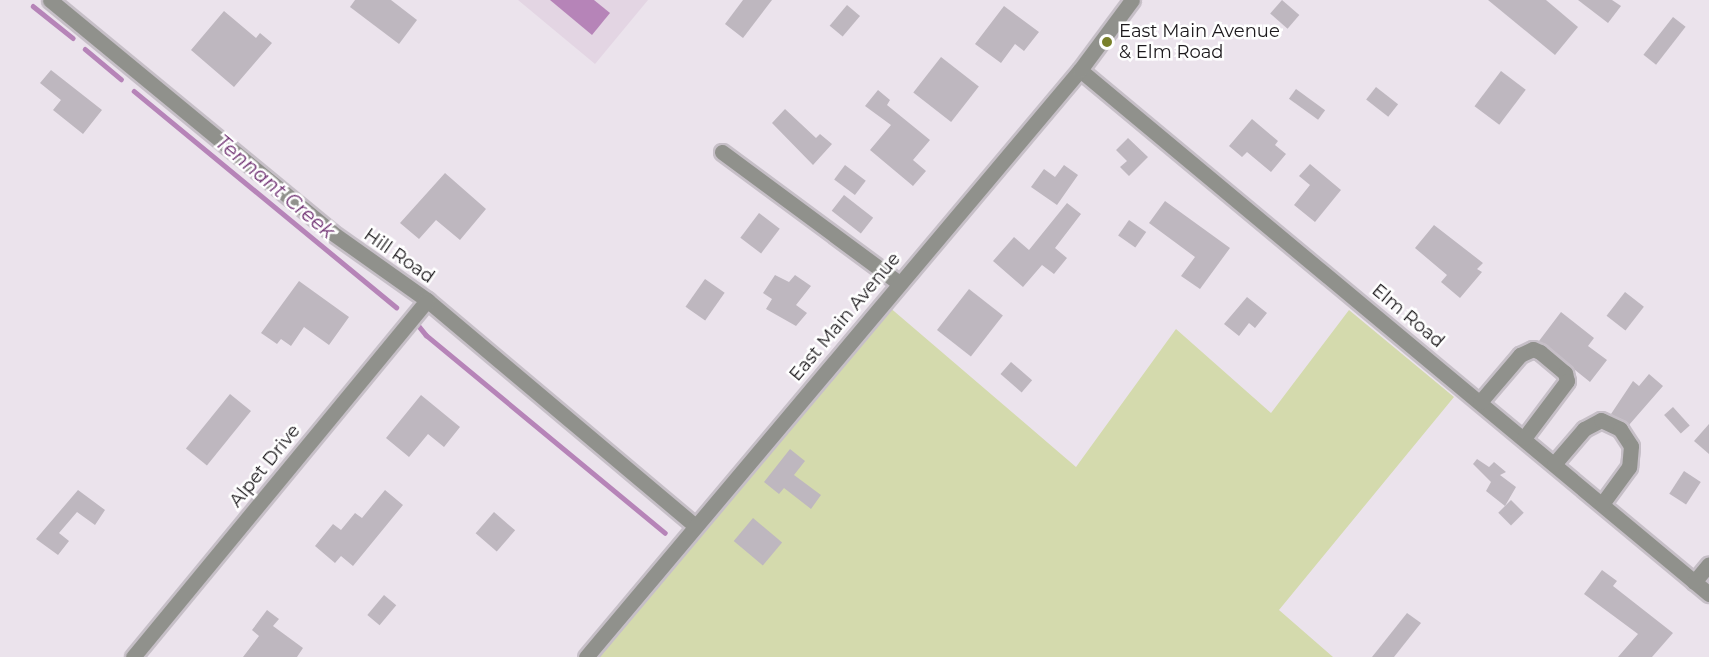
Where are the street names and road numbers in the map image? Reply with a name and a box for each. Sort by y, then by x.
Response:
street label: Hill Road [360,224,438,288]
street label: East Main Avenue [785,248,905,386]
street label: Elm Road [1367,280,1449,352]
street label: Alpet Drive [225,420,305,512]

